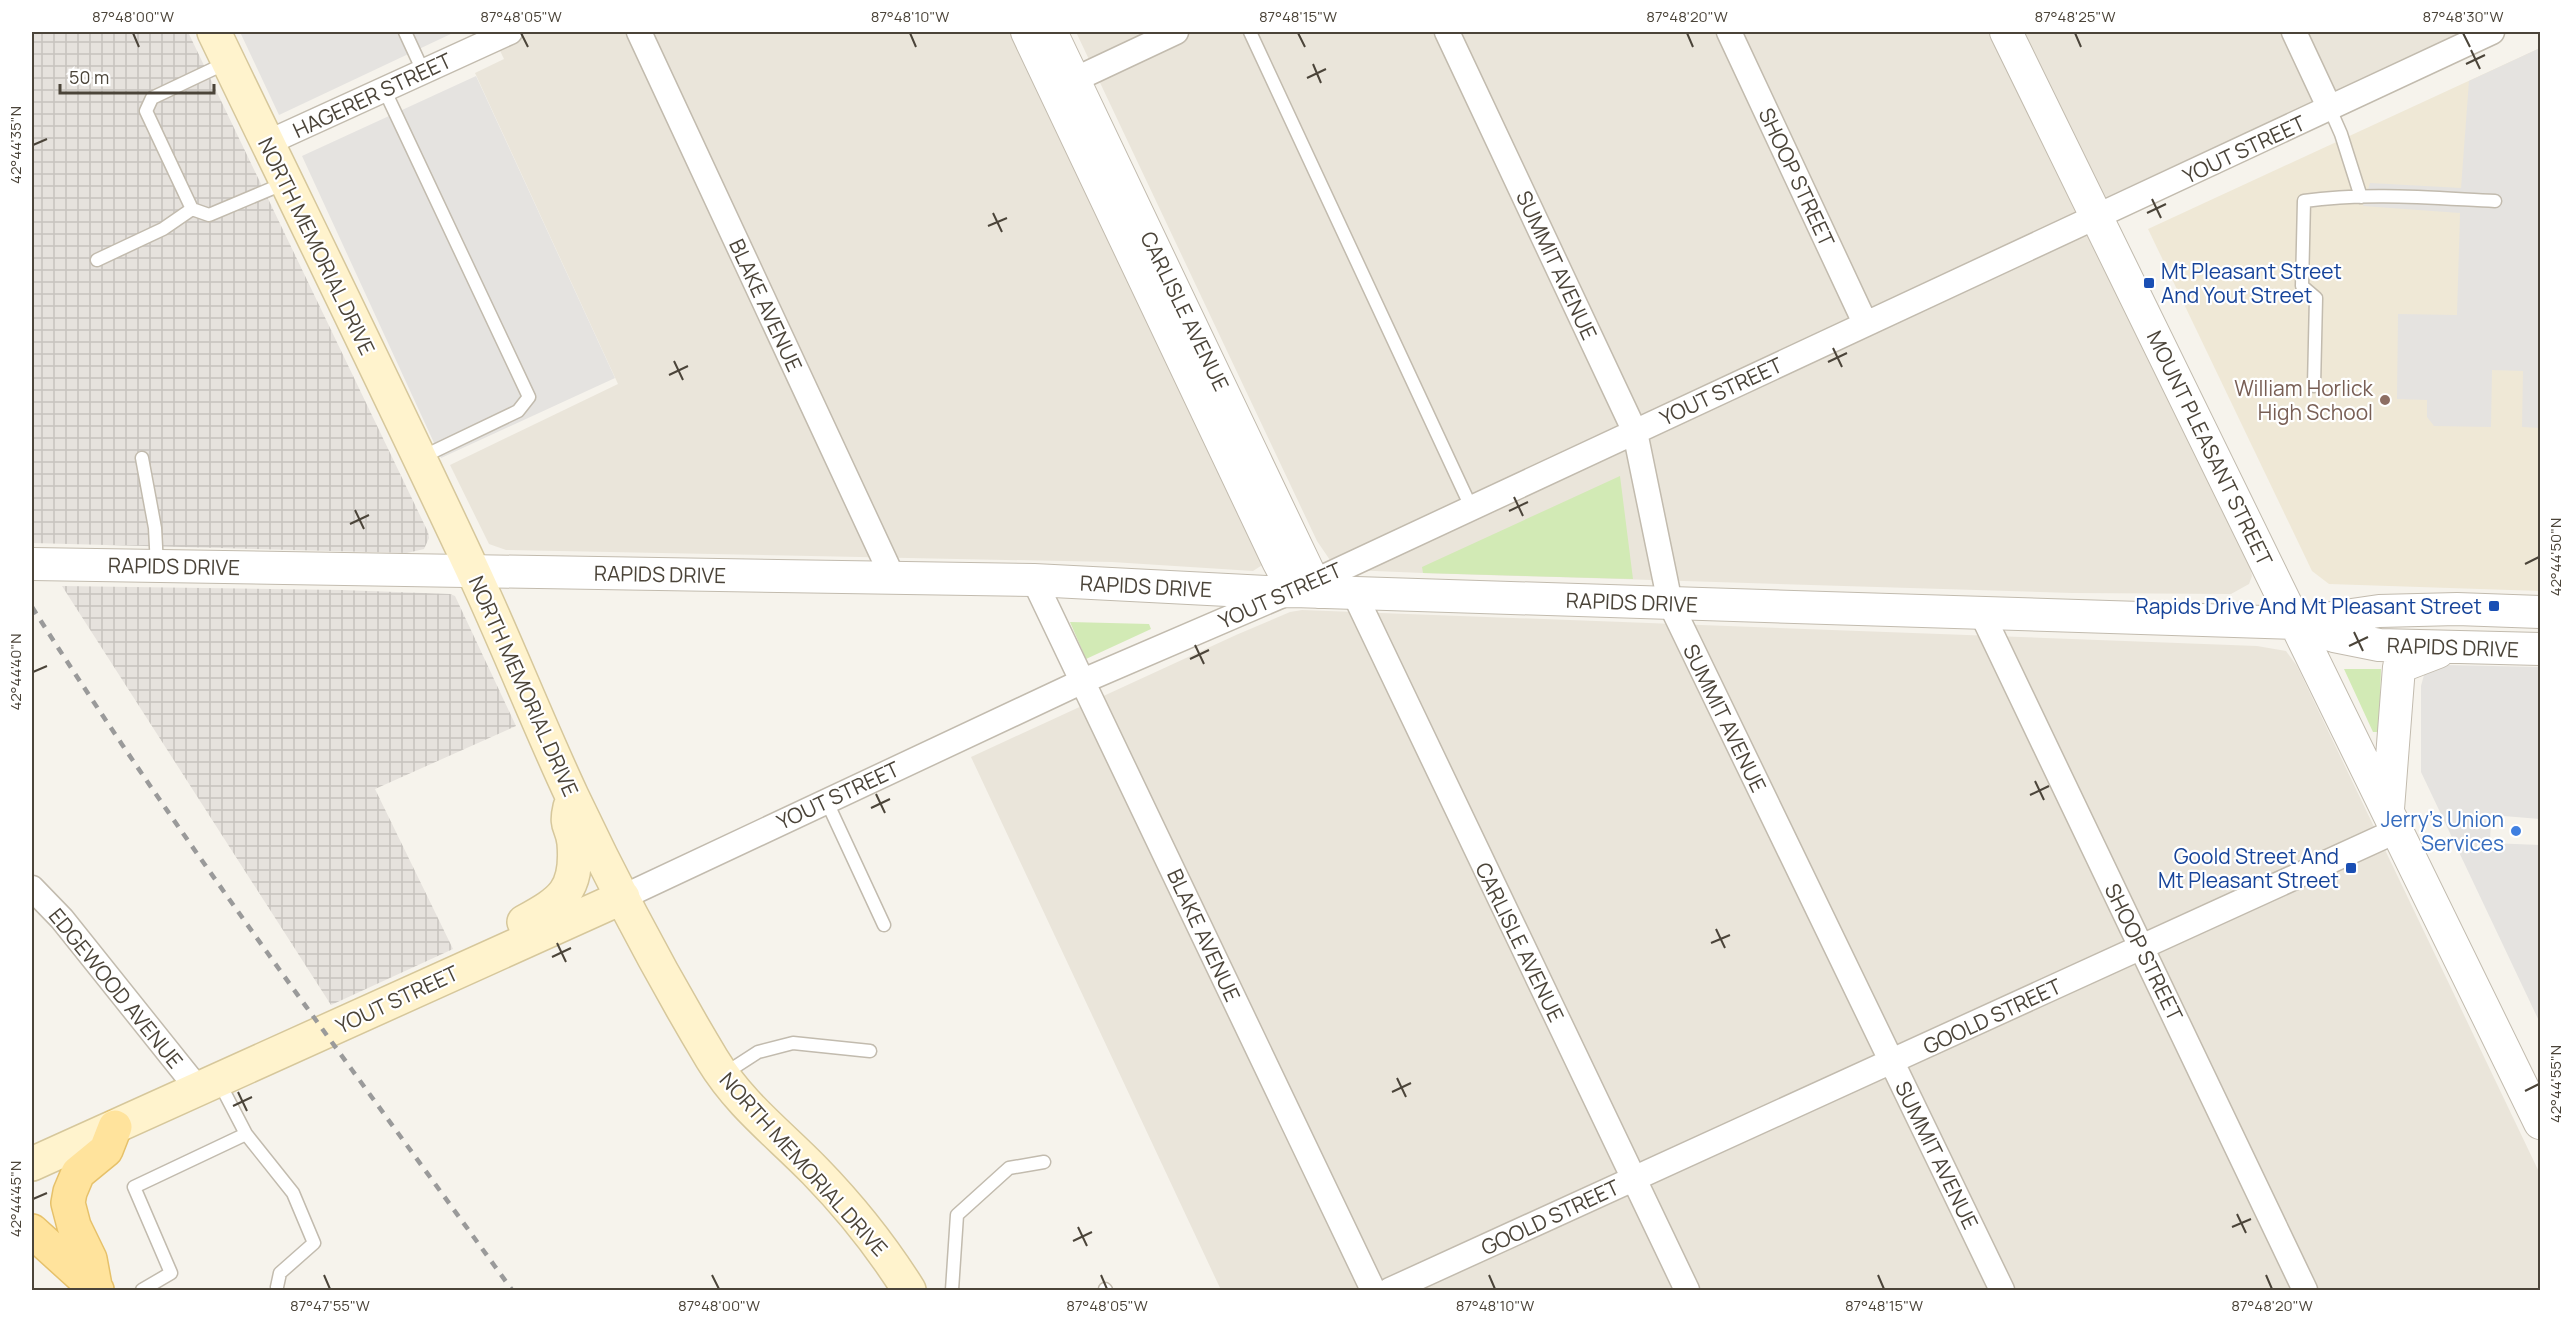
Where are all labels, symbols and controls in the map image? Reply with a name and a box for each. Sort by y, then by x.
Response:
text: 87°48'00"W [92,6,174,27]
text: 87°48'05"W [480,6,562,27]
text: 87°48'10"W [871,6,949,27]
text: 87°48'15"W [1259,6,1337,27]
text: 87°48'20"W [1646,6,1728,27]
text: 87°48'25"W [2035,6,2115,27]
text: 87°48'30"W [2422,6,2504,27]
street label: HAGERER STREET [288,46,456,144]
scale bar [60,57,214,95]
text: 50 m [69,65,109,89]
street label: SHOOP STREET [1753,103,1842,251]
text: 42°44'35"N [5,106,26,184]
street label: YOUT STREET [2178,108,2310,190]
street label: NORTH MEMORIAL DRIVE [252,133,382,359]
street label: SUMMIT AVENUE [1510,186,1604,344]
street label: CARLISLE AVENUE [1134,227,1236,395]
street label: BLAKE AVENUE [723,234,809,376]
place label: Mt Pleasant Street And Yout Street [2161,257,2342,309]
marker: Mt Pleasant Street And Yout Street [2142,276,2156,290]
street label: MOUNT PLEASANT STREET [2141,326,2279,571]
street label: YOUT STREET [1655,350,1787,432]
place label: William Horlick High School [2234,374,2374,426]
marker: William Horlick High School [2378,393,2392,407]
text: 42°44'50"N [2545,518,2566,596]
street label: RAPIDS DRIVE [108,551,240,581]
street label: YOUT STREET [1214,555,1346,635]
street label: RAPIDS DRIVE [594,559,726,589]
street label: RAPIDS DRIVE [1079,569,1213,603]
street label: NORTH MEMORIAL DRIVE [463,571,585,801]
street label: RAPIDS DRIVE [1565,586,1699,618]
place label: Rapids Drive And Mt Pleasant Street [2135,592,2482,620]
marker: Rapids Drive And Mt Pleasant Street [2487,599,2501,613]
street label: RAPIDS DRIVE [2386,631,2520,663]
text: 42°44'40"N [5,633,26,711]
street label: SUMMIT AVENUE [1677,639,1773,797]
street label: YOUT STREET [772,754,904,836]
place label: Jerry's Union Services [2381,805,2504,857]
marker: Jerry's Union Services [2509,824,2523,838]
place label: Goold Street And Mt Pleasant Street [2158,842,2339,894]
street label: CARLISLE AVENUE [1469,858,1571,1026]
marker: Goold Street And Mt Pleasant Street [2344,861,2358,875]
street label: BLAKE AVENUE [1161,864,1247,1006]
street label: SHOOP STREET [2099,879,2190,1026]
street label: EDGEWOOD AVENUE [43,902,189,1074]
street label: YOUT STREET [331,958,463,1040]
street label: GOOLD STREET [1918,972,2066,1060]
text: 42°44'55"N [2545,1045,2566,1123]
street label: NORTH MEMORIAL DRIVE [714,1066,894,1262]
street label: SUMMIT AVENUE [1889,1076,1985,1234]
text: 42°44'45"N [5,1161,26,1237]
street label: GOOLD STREET [1476,1173,1624,1261]
text: 87°47'55"W [290,1295,370,1316]
text: 87°48'00"W [678,1295,760,1316]
text: 87°48'05"W [1066,1295,1148,1316]
text: 87°48'10"W [1456,1295,1534,1316]
text: 87°48'15"W [1845,1295,1923,1316]
text: 87°48'20"W [2231,1295,2313,1316]

